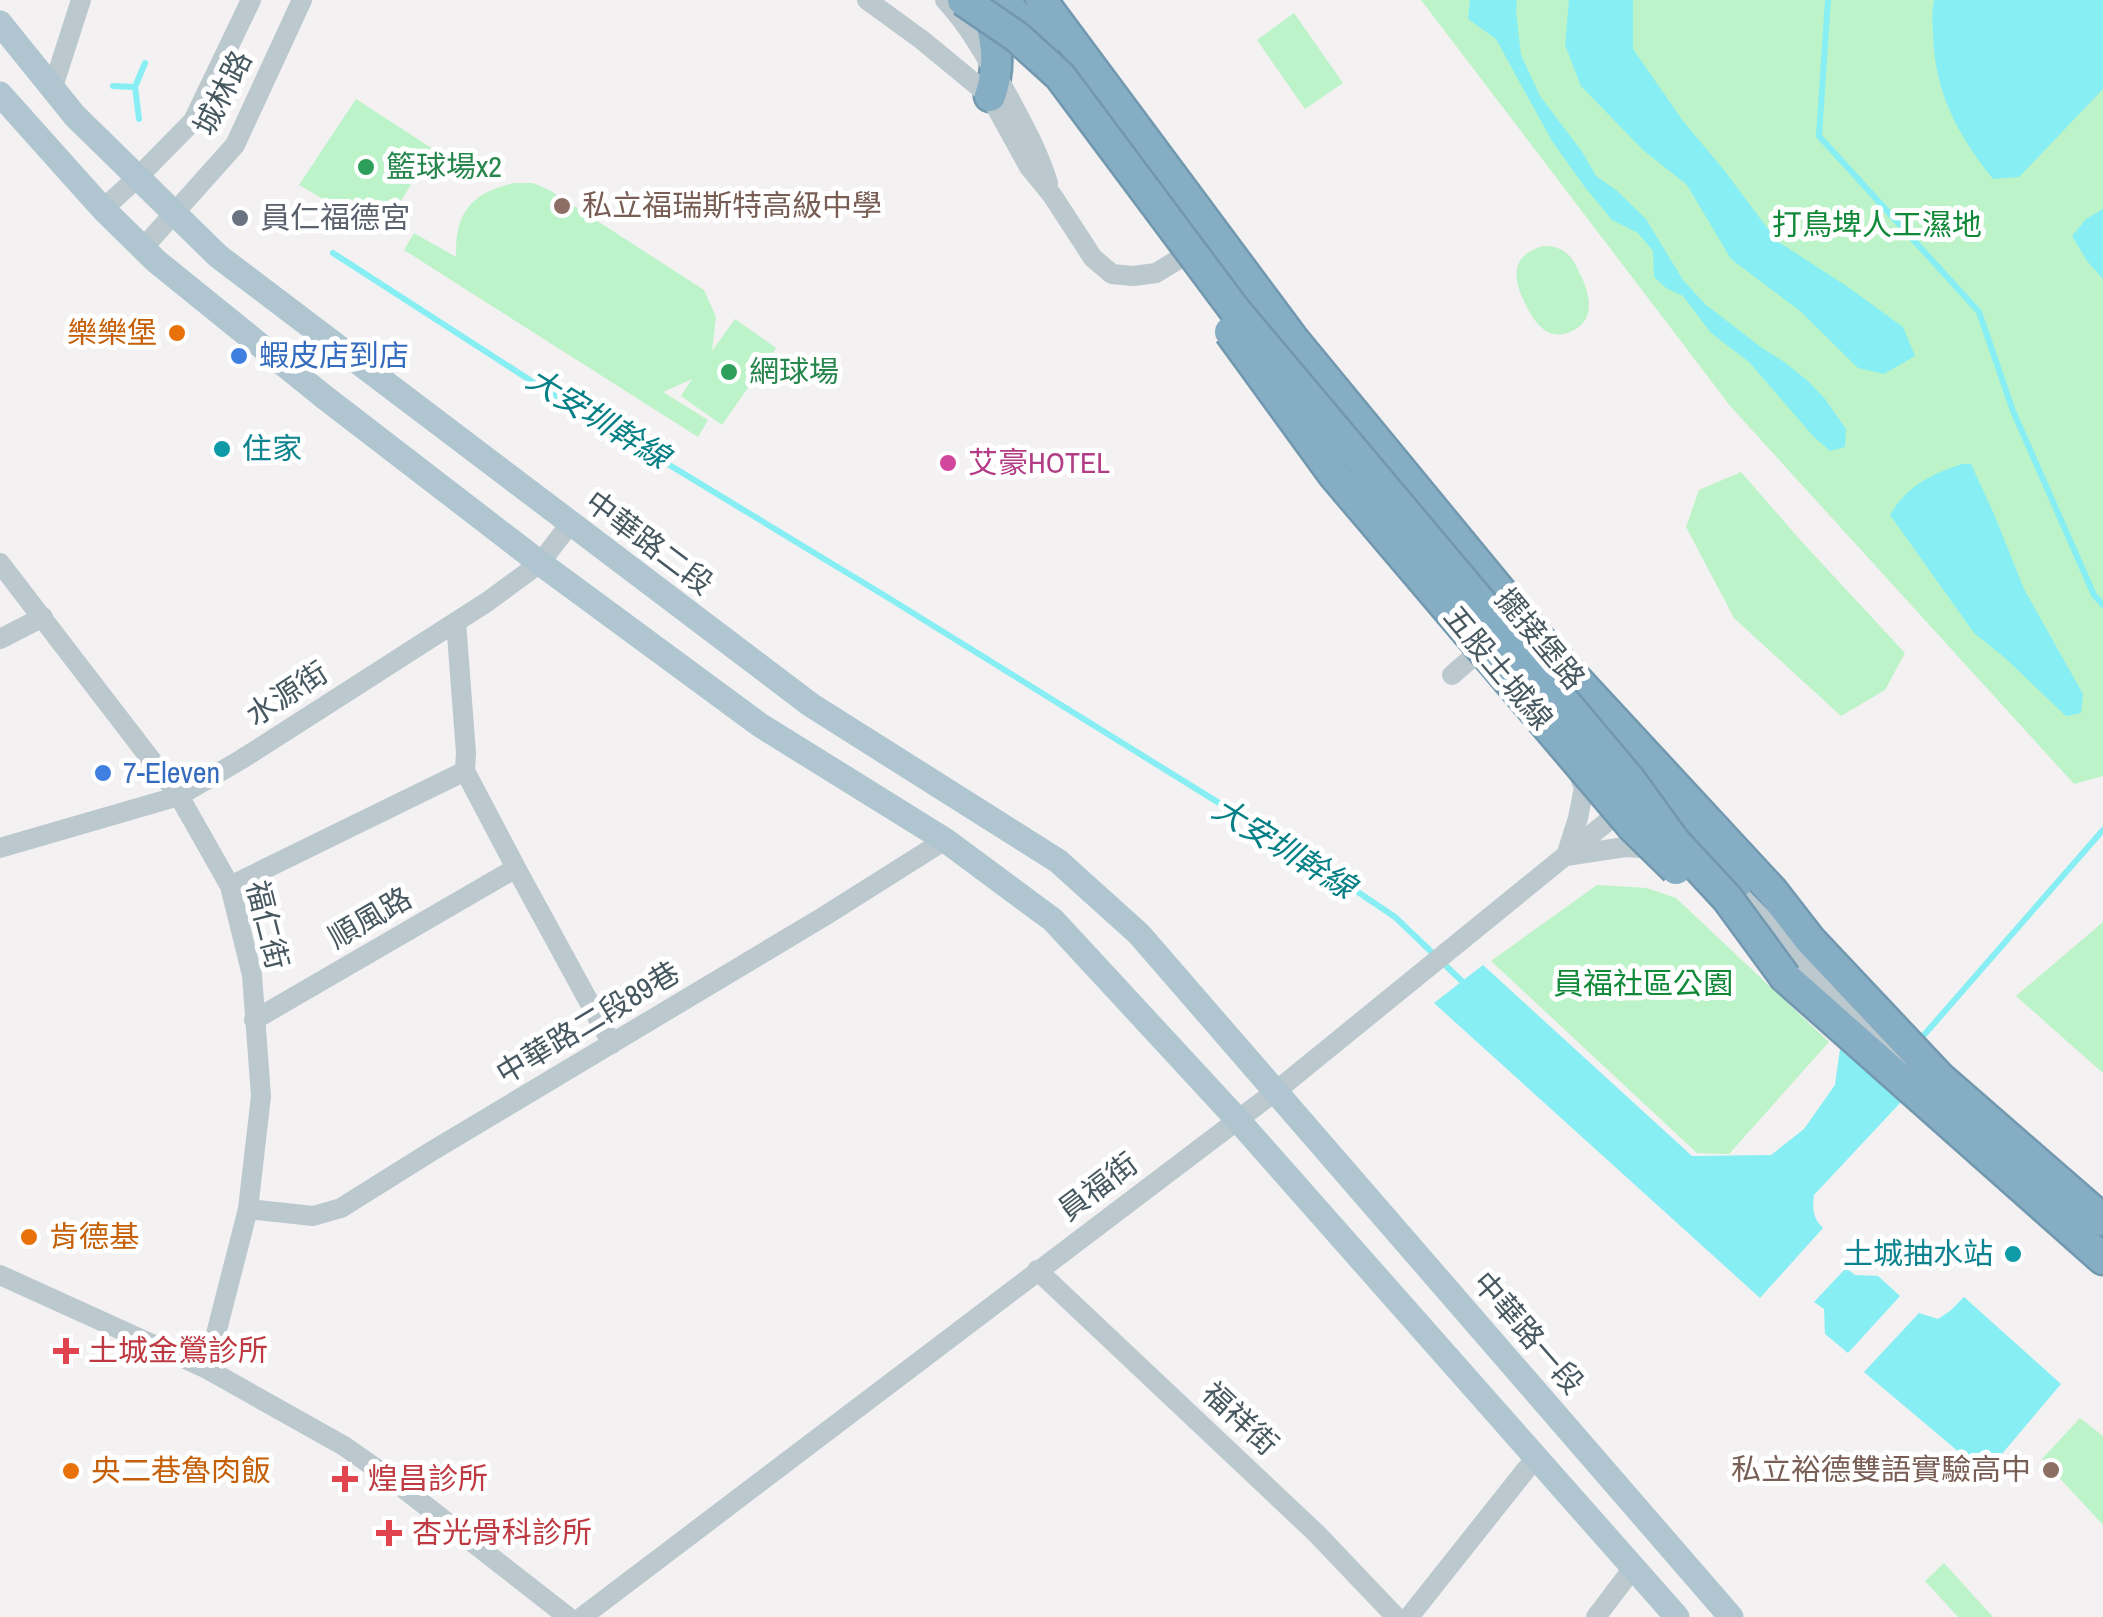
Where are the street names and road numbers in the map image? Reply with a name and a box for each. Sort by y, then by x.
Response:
street label: 城林路 [184,43,260,142]
street label: 中華路二段 [578,481,722,603]
street label: 擺接堡路 [1487,580,1595,697]
street label: 五股土城線 [1435,597,1562,738]
street label: 水源街 [238,652,335,734]
street label: 福仁街 [238,876,298,973]
street label: 順風路 [321,877,418,957]
street label: 中華路二段89巷 [488,952,687,1093]
street label: 員福街 [1049,1143,1145,1229]
street label: 中華路一段 [1464,1263,1593,1402]
street label: 福祥街 [1194,1373,1287,1464]

